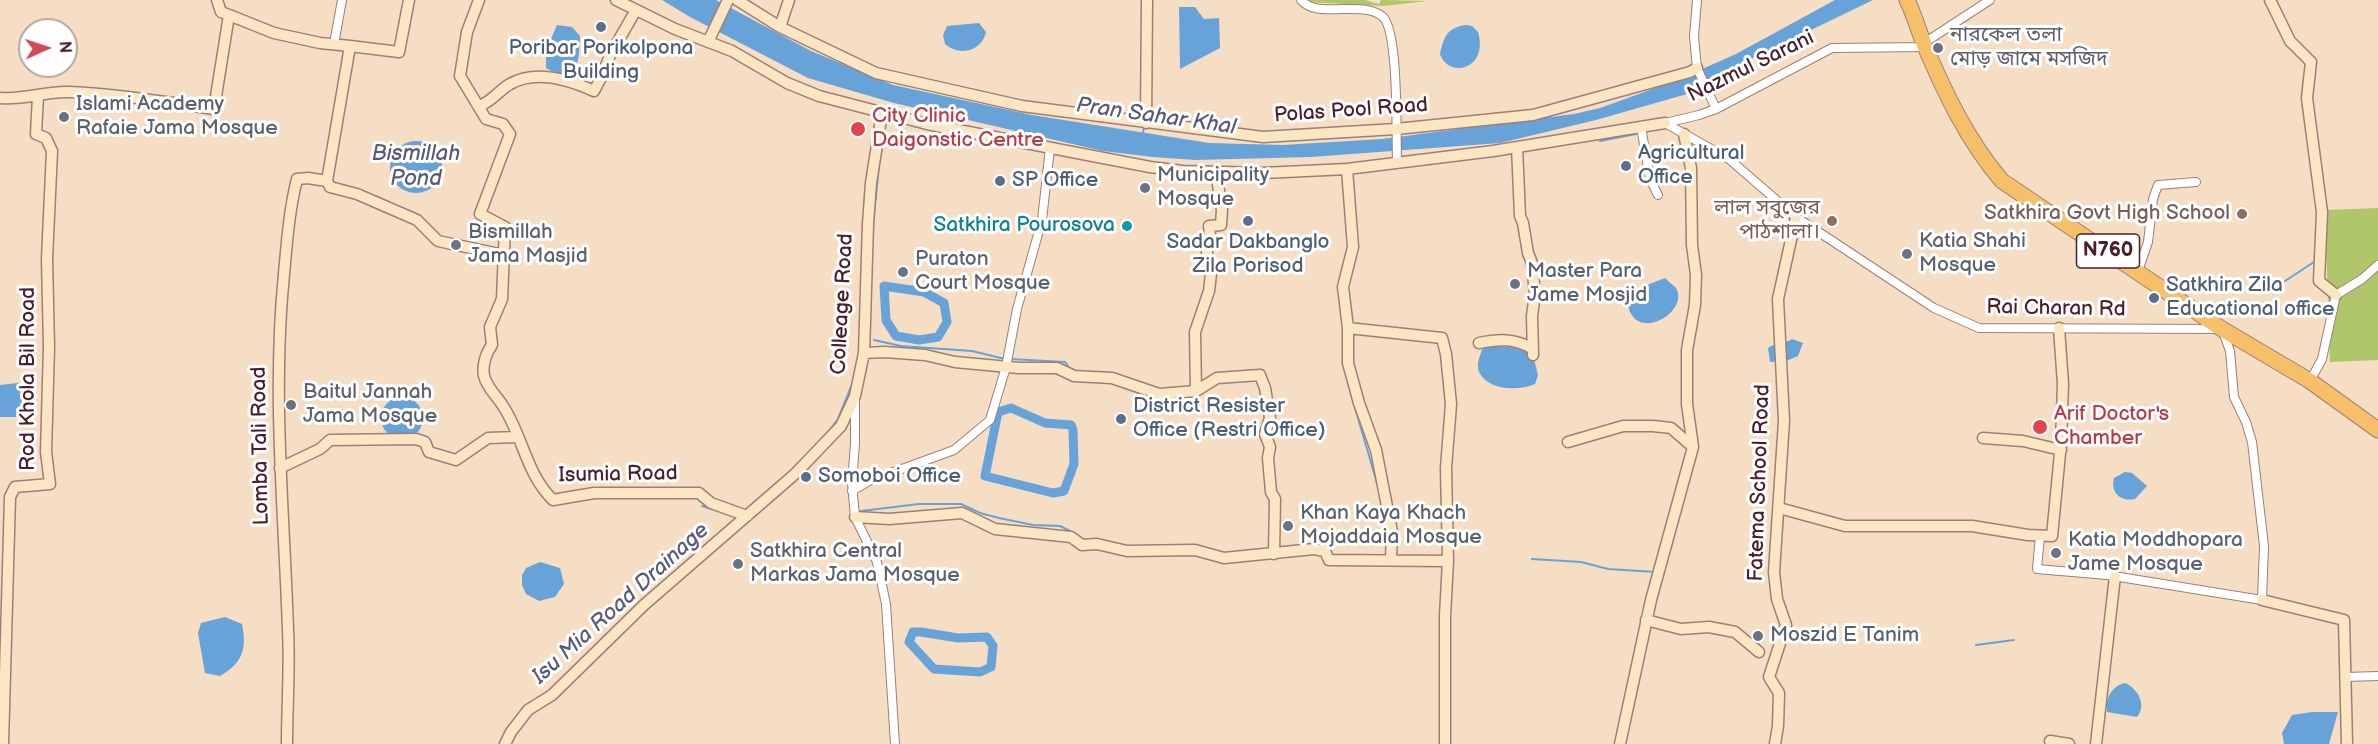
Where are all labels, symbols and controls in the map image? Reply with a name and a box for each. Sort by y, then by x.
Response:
north arrow [18,18,78,78]
marker: Poribar Porikolpona Building [594,20,608,34]
place label: নারকেল তলা মোড় জামে মসজিদ [1950,23,2108,73]
street label: Nazmul Sarani [1684,26,1818,108]
place label: Poribar Porikolpona Building [509,36,693,86]
text: N [55,41,74,54]
marker: নারকেল তলা মোড় জামে মসজিদ [1931,41,1945,55]
place label: Islami Academy Rafaie Jama Mosque [76,92,278,142]
water label: Pran Sahar Khal [1074,93,1238,141]
street label: Polas Pool Road [1273,93,1429,129]
place label: City Clinic Daigonstic Centre [872,104,1044,154]
marker: Islami Academy Rafaie Jama Mosque [57,110,71,124]
marker: City Clinic Daigonstic Centre [849,120,867,138]
water label: Bismillah Pond [372,141,460,192]
place label: Agricultural Office [1638,141,1744,191]
marker: Agricultural Office [1619,159,1633,173]
place label: Municipality Mosque [1157,163,1269,213]
place label: SP Office [1012,168,1098,194]
marker: SP Office [993,174,1007,188]
marker: Municipality Mosque [1138,181,1152,195]
place label: লাল সবুজের পাঠশালা। [1714,196,1820,246]
place label: Satkhira Govt High School [1984,201,2230,227]
marker: Satkhira Govt High School [2235,207,2249,221]
place label: Satkhira Pourosova [934,213,1115,239]
marker: Sadar Dakbanglo Zila Porisod [1241,214,1255,228]
marker: লাল সবুজের পাঠশালা। [1825,214,1839,228]
marker: Satkhira Pourosova [1120,219,1134,233]
place label: Bismillah Jama Masjid [468,220,588,270]
place label: Katia Shahi Mosque [1919,229,2026,279]
place label: Sadar Dakbanglo Zila Porisod [1166,230,1330,280]
street label: Colleage Road [827,233,859,375]
road number: N760 [2076,234,2140,268]
marker: Bismillah Jama Masjid [449,238,463,252]
place label: Puraton Court Mosque [915,247,1050,297]
marker: Katia Shahi Mosque [1900,247,1914,261]
place label: Master Para Jame Mosjid [1527,259,1647,309]
marker: Puraton Court Mosque [896,265,910,279]
place label: Satkhira Zila Educational office [2166,273,2335,323]
marker: Master Para Jame Mosjid [1508,277,1522,291]
street label: Rod Khola Bil Road [16,287,42,471]
marker: Satkhira Zila Educational office [2147,291,2161,305]
street label: Rai Charan Rd [1986,295,2126,323]
street label: Lomba Tali Road [247,366,275,526]
place label: Baitul Jannah Jama Mosque [303,380,437,430]
street label: Fatema School Road [1744,384,1776,582]
place label: District Resister Office (Restri Office) [1133,394,1326,444]
marker: Baitul Jannah Jama Mosque [284,398,298,412]
place label: Arif Doctor's Chamber [2054,402,2169,452]
marker: District Resister Office (Restri Office) [1114,412,1128,426]
marker: Arif Doctor's Chamber [2031,418,2049,436]
street label: Isumia Road [558,461,678,489]
place label: Somoboi Office [818,464,961,490]
marker: Somoboi Office [799,470,813,484]
place label: Khan Kaya Khach Mojaddaia Mosque [1300,501,1482,551]
water label: Isu Mia Road Drainage [527,518,715,690]
marker: Khan Kaya Khach Mojaddaia Mosque [1281,519,1295,533]
place label: Katia Moddhopara Jame Mosque [2068,528,2243,578]
place label: Satkhira Central Markas Jama Mosque [750,539,960,589]
marker: Katia Moddhopara Jame Mosque [2049,546,2063,560]
marker: Satkhira Central Markas Jama Mosque [731,557,745,571]
place label: Moszid E Tanim [1770,623,1919,649]
marker: Moszid E Tanim [1751,629,1765,643]

